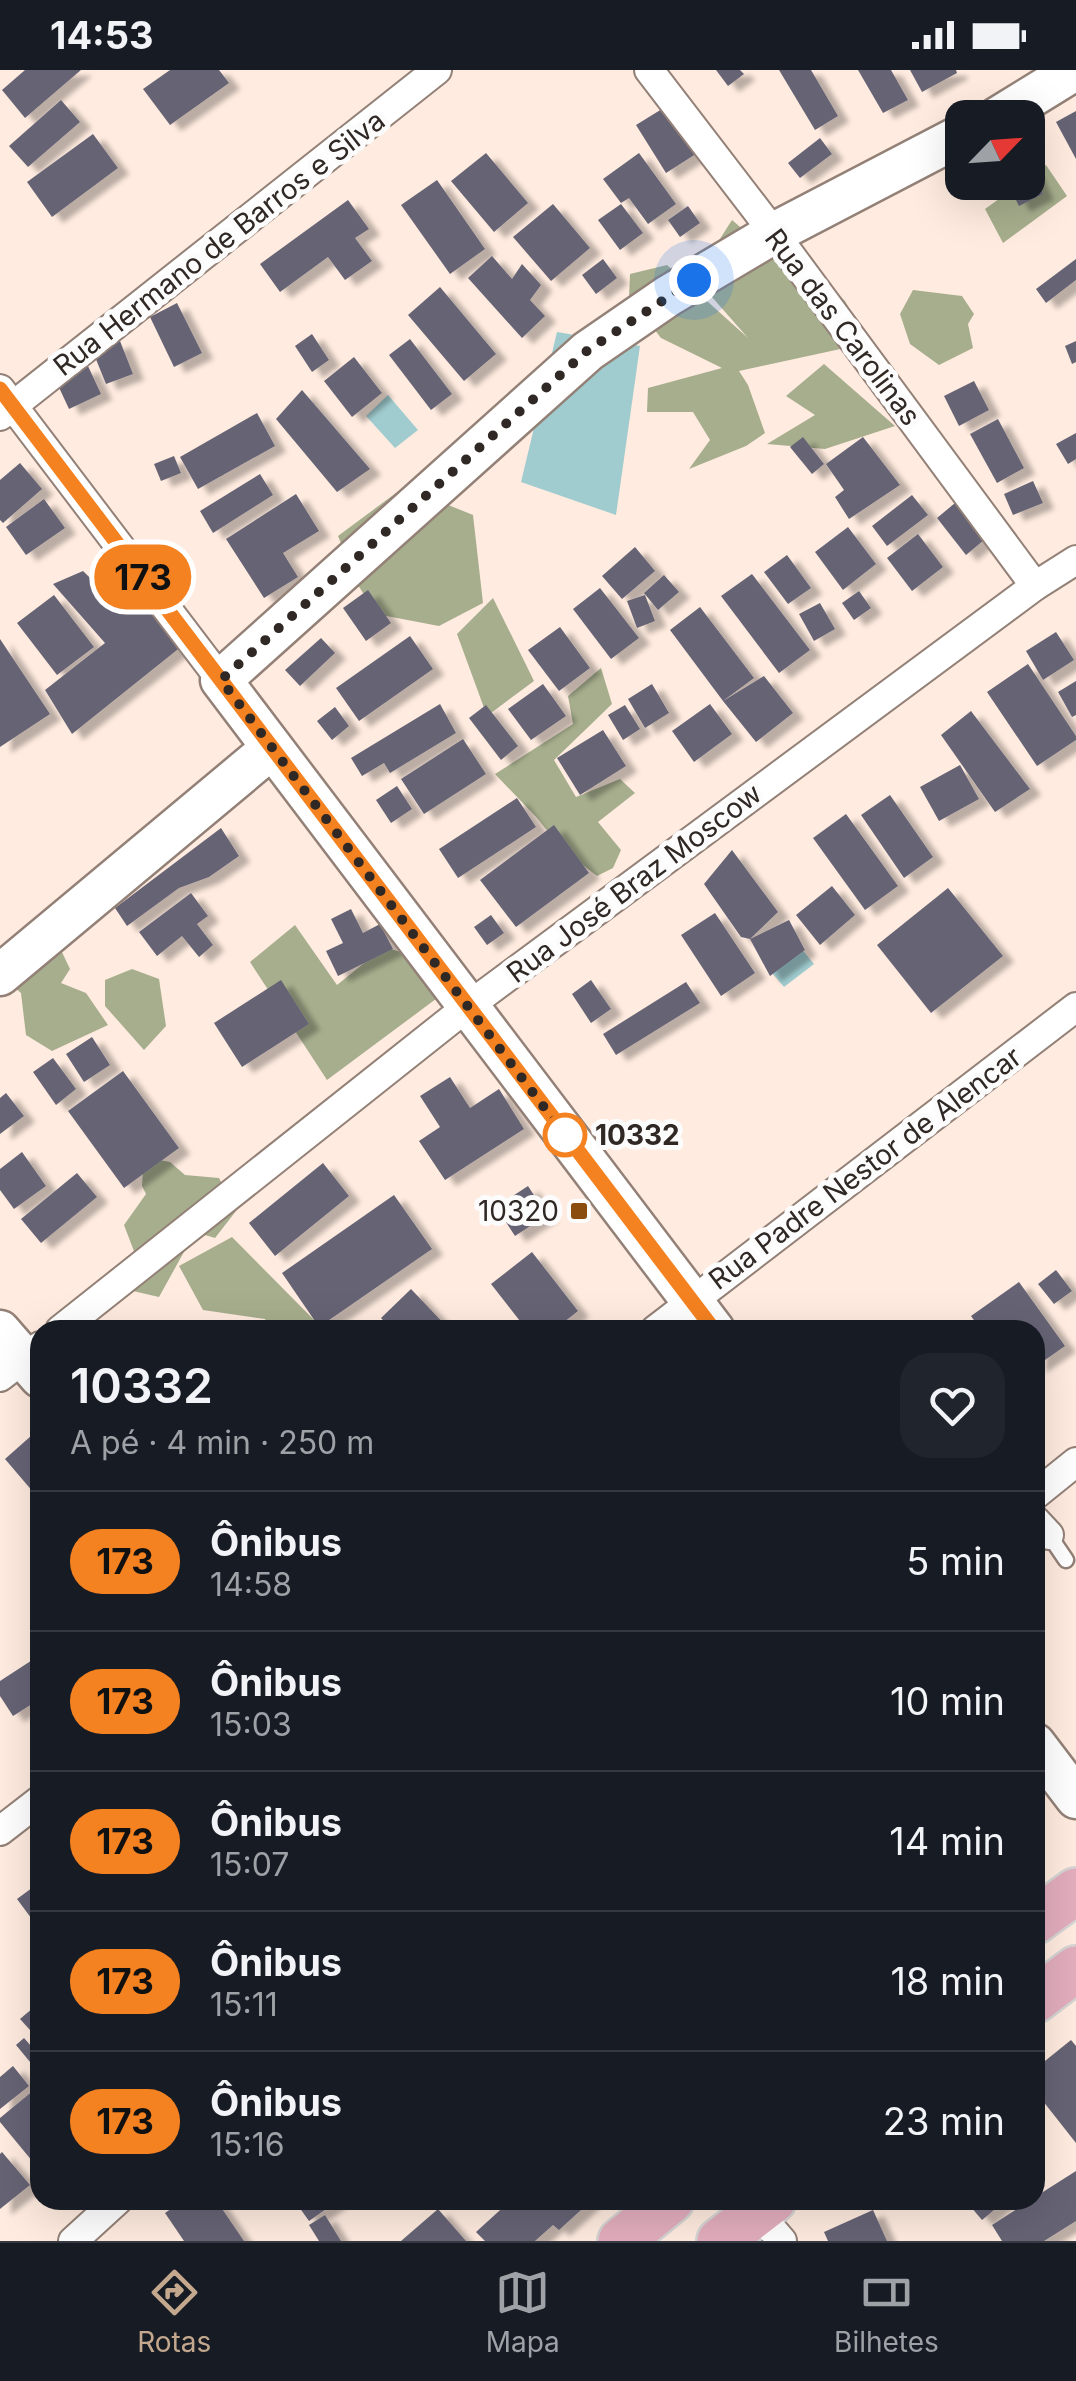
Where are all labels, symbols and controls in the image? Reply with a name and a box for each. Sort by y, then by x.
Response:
text: 14:53 [50,12,154,58]
north arrow [945,100,1045,200]
map controls [945,100,1045,200]
street label: Rua Hermano de Barros e Silva [47,103,391,383]
street label: Rua das Carolinas [758,222,928,432]
your location [669,255,719,305]
line badge: 173 [86,544,200,610]
text: 173 [114,556,172,598]
street label: Rua José Braz Moscow [500,776,768,990]
street label: Rua Padre Nestor de Alencar [702,1039,1028,1297]
marker: 10332 [544,1114,586,1156]
place label: 10332 [595,1118,680,1152]
place label: 10320 [478,1194,559,1228]
marker: 10320 [568,1200,590,1222]
button: heart [900,1353,1005,1458]
text: 10332 [70,1356,213,1415]
text: A pé · 4 min · 250 m [70,1423,374,1462]
text: Ônibus [210,1519,342,1565]
text: 5 min [906,1538,1005,1584]
text: 173 [96,1540,154,1582]
text: 14:58 [210,1565,292,1604]
text: Ônibus [210,1659,342,1705]
text: 10 min [890,1678,1005,1724]
text: 173 [96,1680,154,1722]
text: 15:03 [210,1705,292,1744]
text: Ônibus [210,1799,342,1845]
text: 14 min [889,1818,1005,1864]
text: 173 [96,1820,154,1862]
text: 15:07 [210,1845,289,1884]
text: Ônibus [210,1939,342,1985]
text: 18 min [890,1958,1005,2004]
text: 173 [96,1960,154,2002]
text: 15:11 [210,1985,278,2024]
text: Ônibus [210,2079,342,2125]
text: 23 min [883,2098,1005,2144]
text: 173 [96,2100,154,2142]
text: 15:16 [210,2125,285,2164]
tab: Rotas [137,2265,211,2359]
tab: Mapa [486,2265,560,2359]
tab: Bilhetes [834,2265,939,2359]

